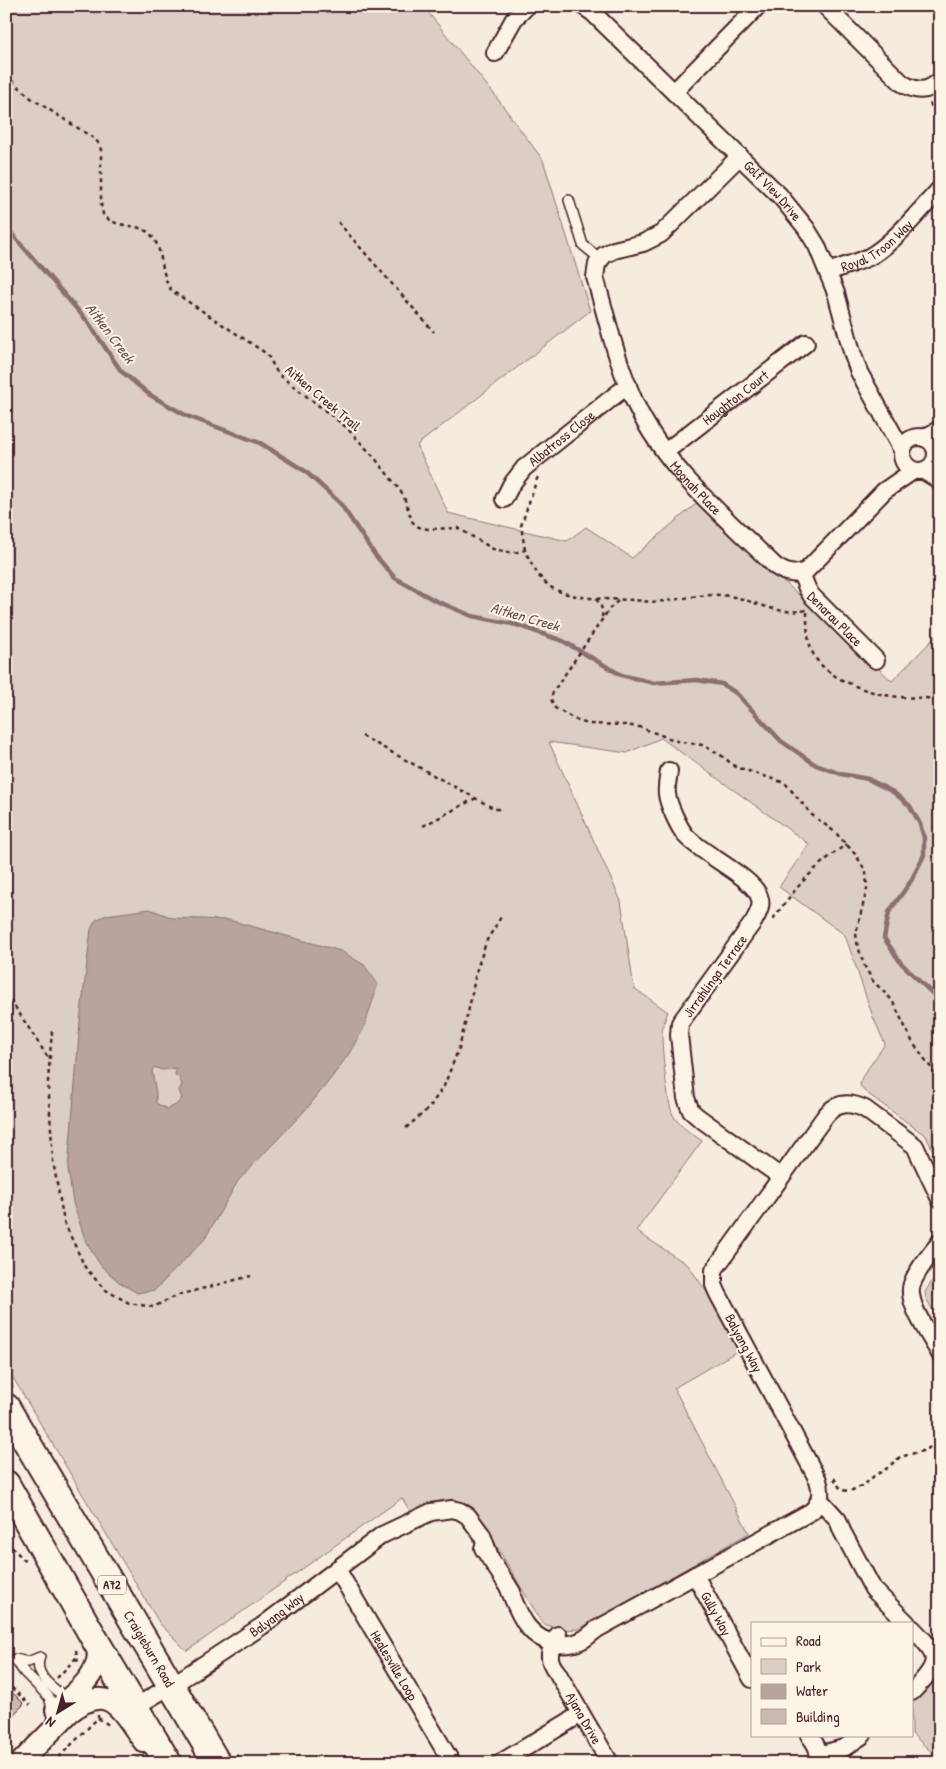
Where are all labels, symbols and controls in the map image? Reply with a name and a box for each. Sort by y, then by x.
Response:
street label: Golf View Drive [740,156,807,225]
street label: Royal Troon Way [838,215,917,276]
water label: Aitken Creek [81,298,141,369]
street label: Aitken Creek Trail [281,360,365,435]
street label: Houghton Court [698,365,772,429]
street label: Albatross Close [524,405,599,470]
street label: Moonah Place [666,457,726,519]
street label: Denarau Place [803,587,867,651]
water label: Aitken Creek [488,597,564,637]
street label: Jirrahlinga Terrace [678,930,752,1022]
street label: Balyang Way [720,1310,768,1376]
road number: A72 [98,1576,126,1594]
street label: Balyang Way [245,1588,308,1641]
street label: Gully Way [697,1588,736,1639]
street label: Craigieburn Road [120,1607,180,1691]
legend [751,1622,914,1736]
street label: Healesville Loop [366,1626,423,1704]
text: Road [796,1630,821,1651]
text: Park [796,1656,821,1677]
text: Water [796,1680,828,1701]
north arrow [32,1686,82,1736]
street label: Ajana Drive [562,1688,607,1748]
text: Building [796,1706,840,1727]
text: N [41,1713,59,1733]

